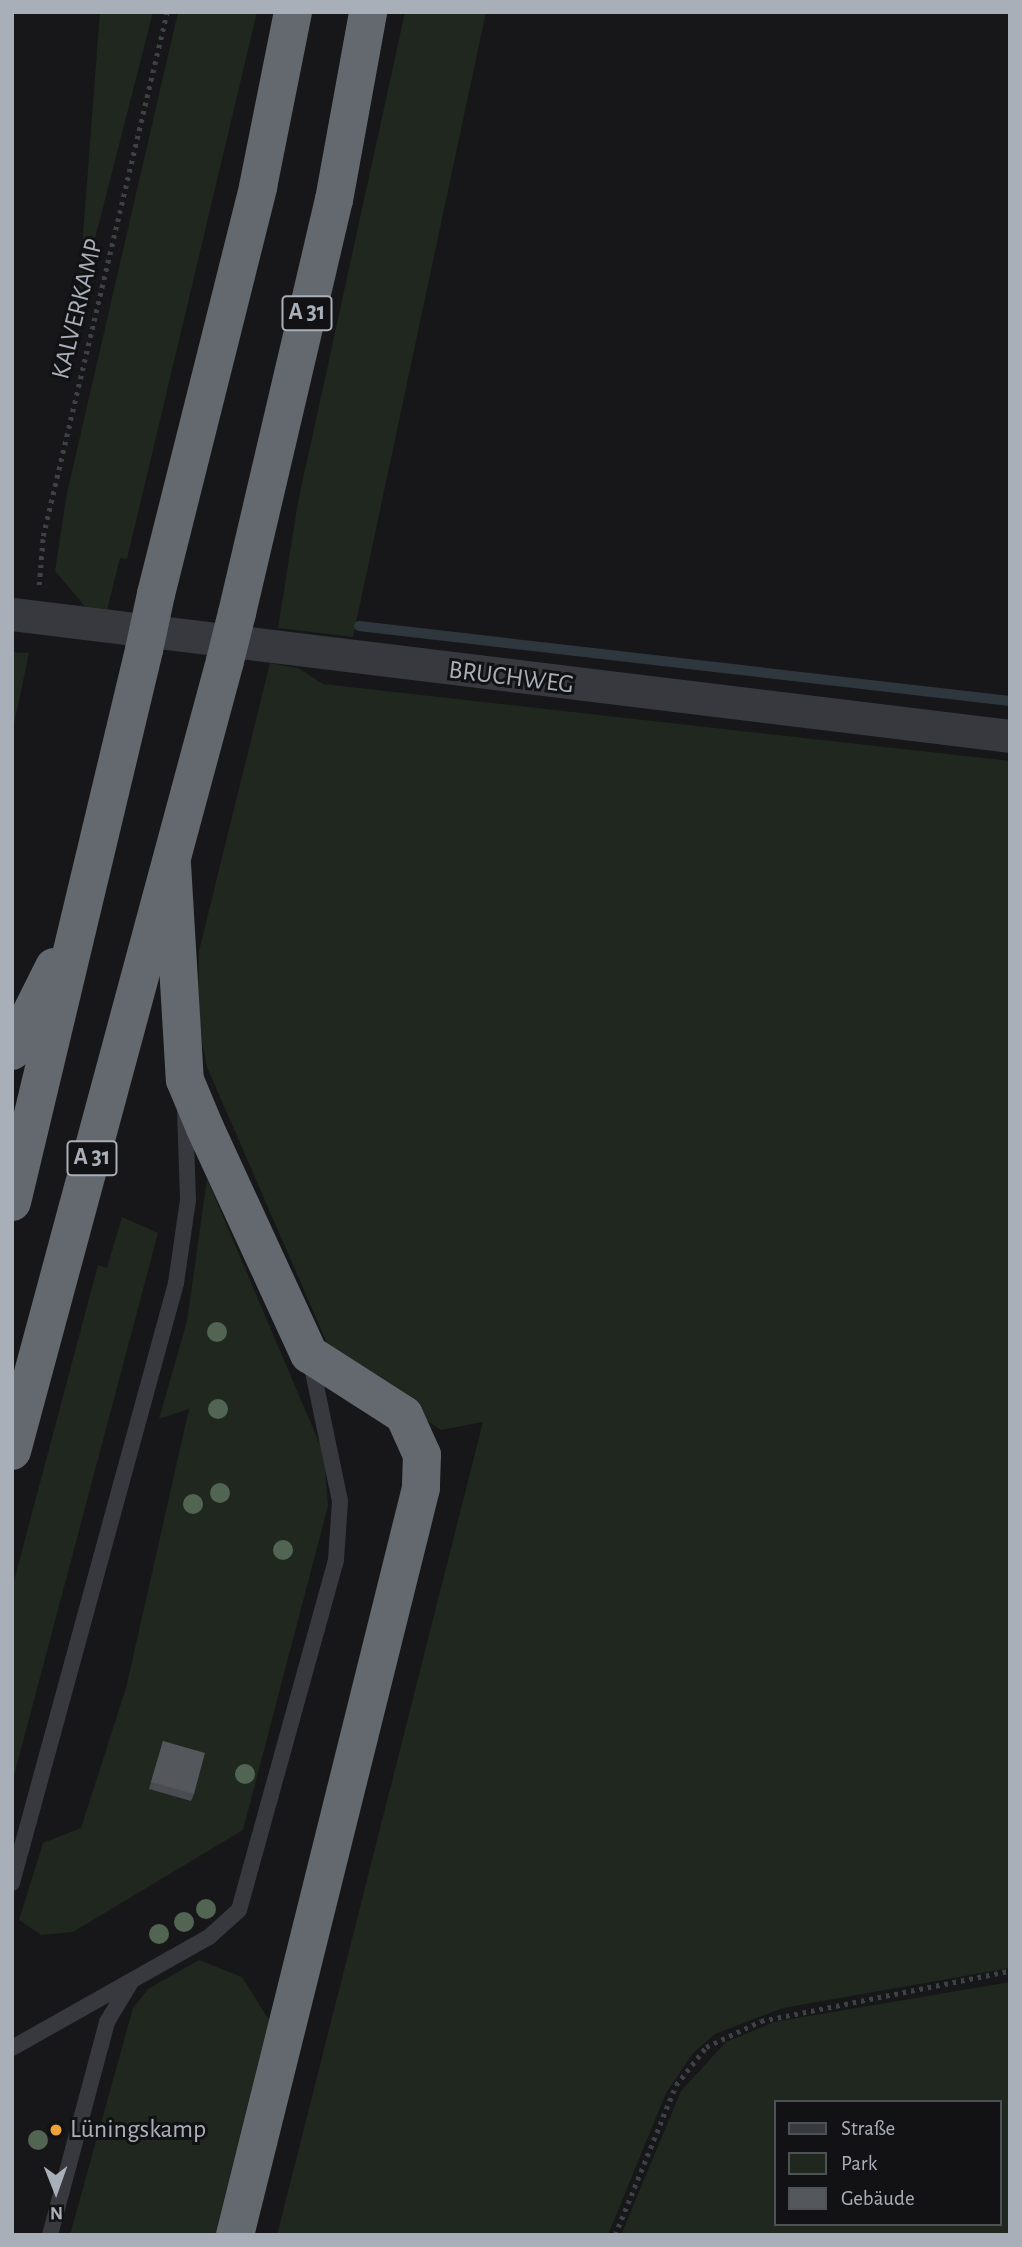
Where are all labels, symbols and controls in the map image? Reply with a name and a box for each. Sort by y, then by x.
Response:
street label: KALVERKAMP [45,236,111,382]
road number: A 31 [281,292,333,334]
street label: BRUCHWEG [447,655,575,701]
road number: A 31 [66,1138,118,1178]
legend [774,2100,1001,2226]
place label: Lüningskamp [70,2114,206,2146]
text: Straße [841,2118,895,2139]
marker: Lüningskamp [48,2122,64,2138]
text: Park [841,2153,877,2174]
north arrow [21,2156,91,2226]
text: Gebäude [841,2188,915,2209]
text: N [50,2203,63,2222]

